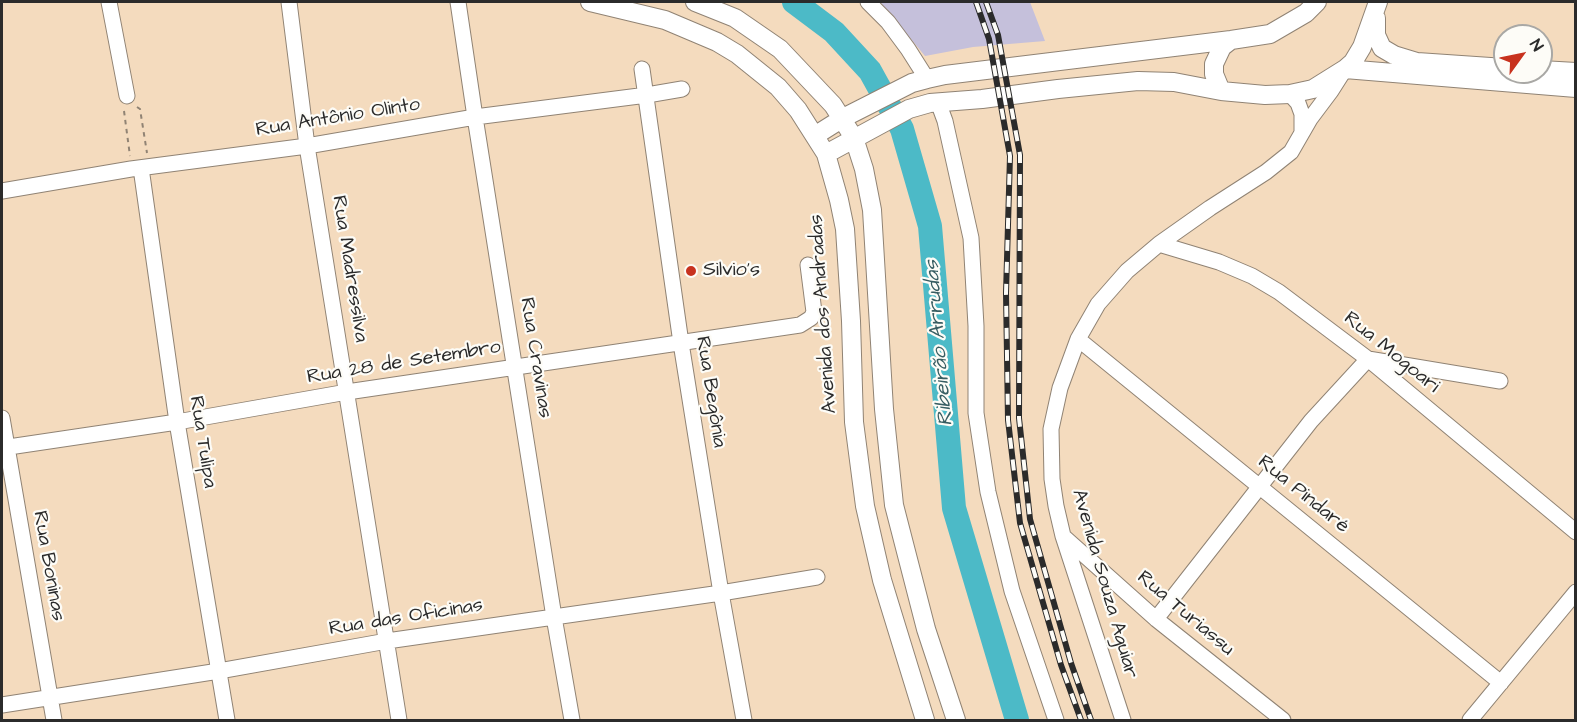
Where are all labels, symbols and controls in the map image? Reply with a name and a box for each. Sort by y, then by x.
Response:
north arrow [1493,24,1553,84]
text: N [1524,35,1548,55]
street label: Rua Antônio Olinto [254,93,422,143]
street label: Rua Madressilva [326,194,372,344]
street label: Avenida dos Andradas [805,214,843,414]
place label: Silvio's [703,259,760,283]
water label: Ribeirão Arrudas [920,259,960,427]
marker: Silvio's [684,264,698,278]
street label: Rua Cravinas [514,296,556,420]
street label: Rua Mogoari [1338,307,1444,399]
street label: Rua Begônia [689,335,731,449]
street label: Rua 28 de Setembro [305,336,503,390]
street label: Rua Tulipa [183,394,221,490]
street label: Rua Pindaré [1252,451,1354,539]
street label: Avenida Souza Aguiar [1066,487,1142,681]
street label: Rua Boninas [27,509,69,623]
street label: Rua Turiassu [1131,566,1239,662]
street label: Rua das Oficinas [327,594,485,642]

